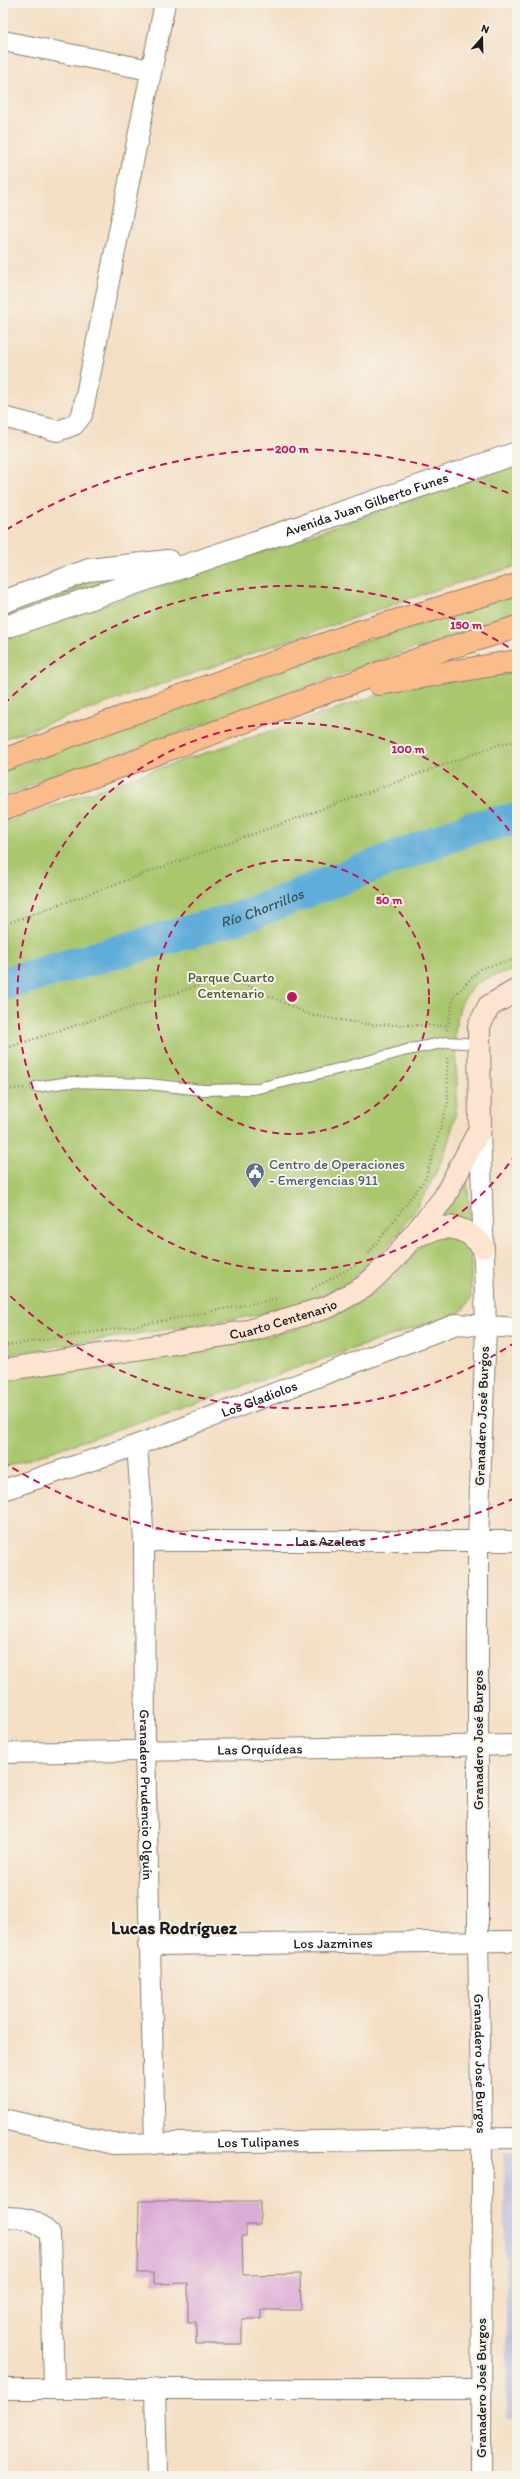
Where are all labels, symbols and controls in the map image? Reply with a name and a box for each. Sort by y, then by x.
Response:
north arrow [462,18,502,58]
text: N [480,22,491,36]
text: 200 m [275,442,310,456]
street label: Avenida Juan Gilberto Funes [283,469,451,540]
text: 150 m [450,618,483,632]
text: 100 m [391,742,425,756]
water label: Río Chorrillos [218,884,308,931]
text: 50 m [376,893,403,907]
park label: Parque Cuarto Centenario [188,969,274,1002]
centre of rings [285,990,299,1004]
place label: Centro de Operaciones - Emergencias 911 [269,1156,405,1189]
public building icon: Centro de Operaciones - Emergencias 911 [244,1161,266,1189]
street label: Cuarto Centenario [228,1295,340,1343]
street label: Granadero José Burgos [471,1346,493,1486]
street label: Los Gladiolos [219,1377,300,1421]
street label: Las Azaleas [295,1533,365,1550]
street label: Granadero José Burgos [470,1670,487,1810]
street label: Granadero Prudencio Olguín [136,1709,157,1881]
street label: Las Orquídeas [217,1740,303,1758]
district label: Lucas Rodríguez [111,1917,238,1939]
street label: Los Jazmines [293,1934,373,1952]
street label: Granadero José Burgos [471,1994,490,2134]
street label: Los Tulipanes [217,2133,299,2151]
street label: Granadero José Burgos [473,2318,490,2458]

